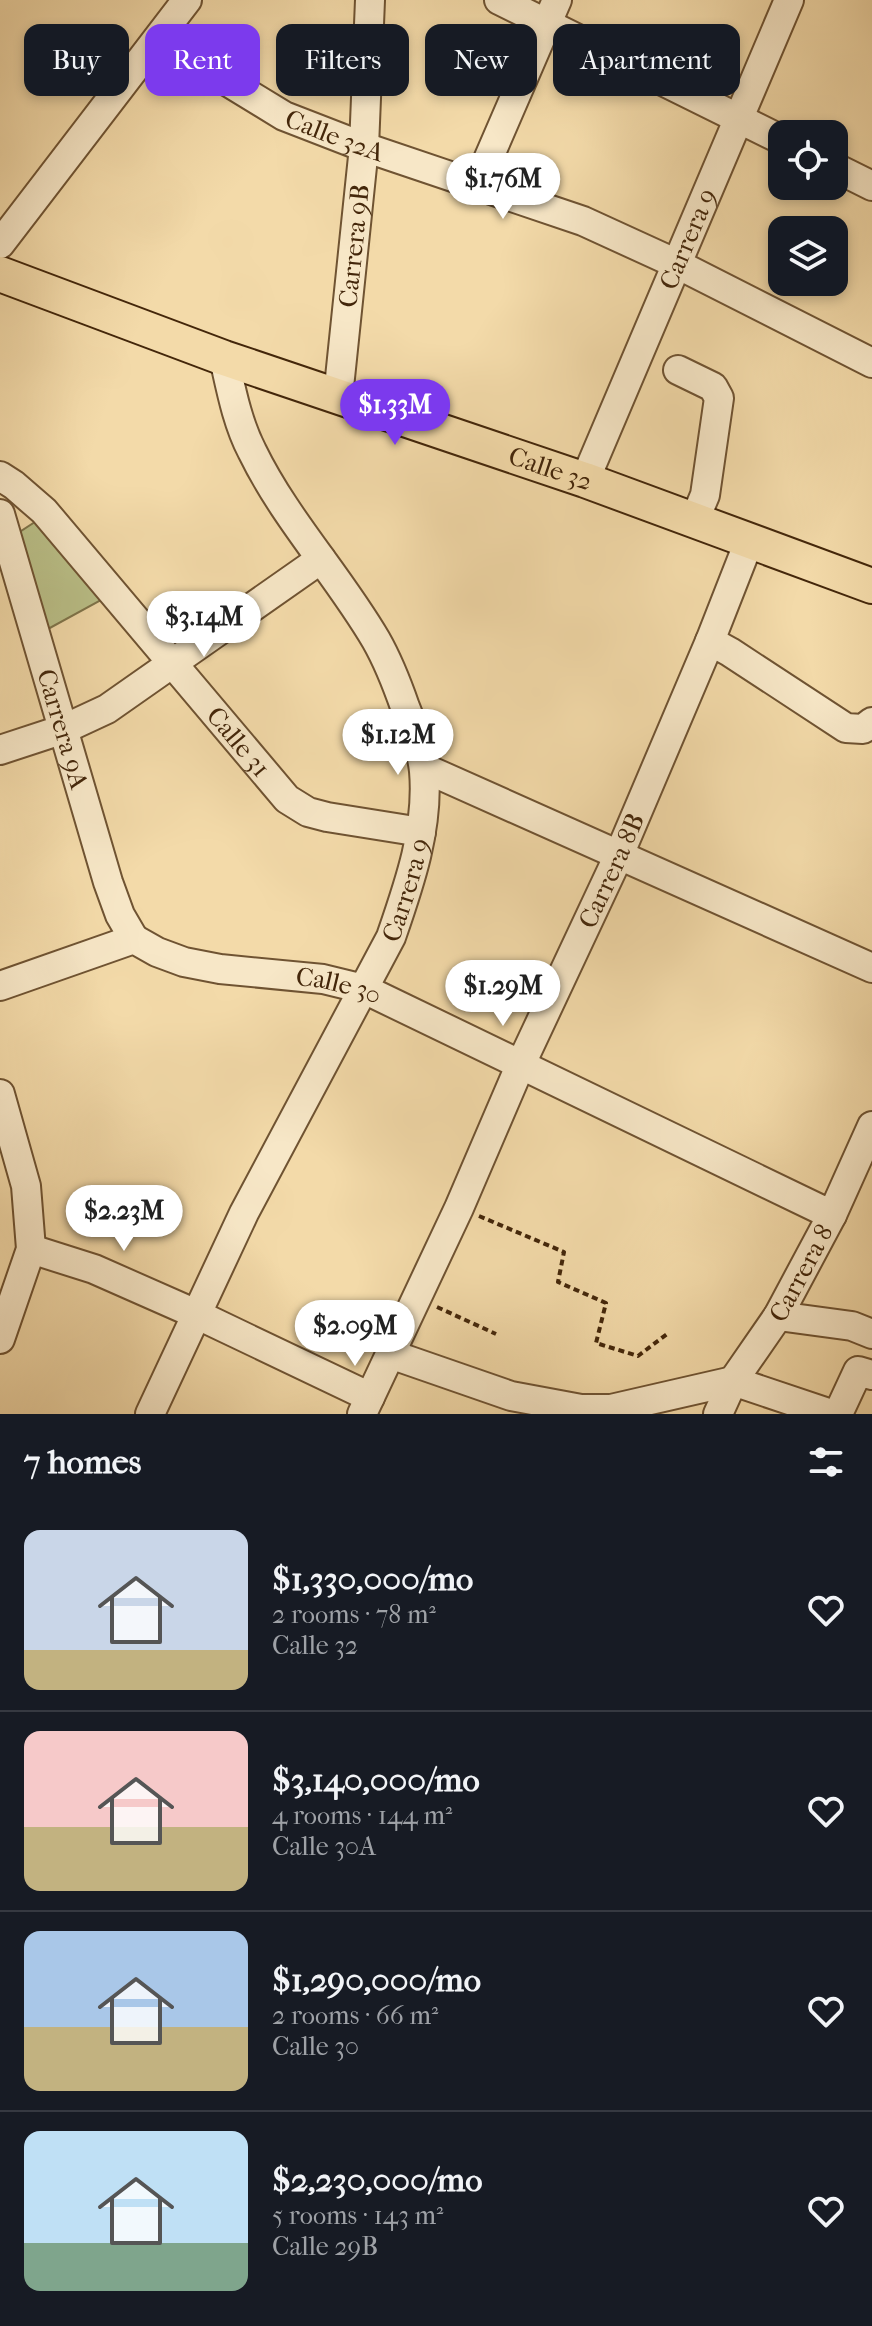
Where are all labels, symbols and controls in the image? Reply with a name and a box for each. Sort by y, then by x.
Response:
chip: Buy [24,24,129,96]
chip: Rent [145,24,260,96]
chip: Filters [276,24,409,96]
chip: New [425,24,537,96]
chip: Apartment [553,24,740,96]
street label: Calle 32A [281,103,389,168]
map controls [768,120,848,296]
button: locate [768,120,848,200]
pin: $1.76M [438,153,568,221]
text: $1.76M [464,163,542,194]
street label: Carrera 9B [332,183,376,309]
street label: Carrera 9 [652,184,723,294]
button: layers [768,216,848,296]
pin: $1.33M [330,379,460,447]
text: $1.33M [358,389,432,420]
street label: Calle 32 [505,440,597,497]
pin: $3.14M [139,591,269,659]
text: $3.14M [165,601,243,632]
street label: Carrera 9A [31,665,96,794]
street label: Calle 31 [200,700,277,783]
pin: $1.12M [333,709,463,777]
text: $1.12M [360,719,436,750]
street label: Carrera 8B [571,808,651,933]
street label: Carrera 9 [375,835,435,946]
pin: $1.29M [438,960,568,1028]
street label: Calle 30 [295,961,387,1011]
text: $1.29M [463,970,543,1001]
pin: $2.23M [59,1185,189,1253]
text: $2.23M [84,1195,164,1226]
street label: Carrera 8 [762,1219,840,1327]
pin: $2.09M [290,1300,420,1368]
text: $2.09M [313,1310,397,1341]
icon: filters [804,1440,848,1484]
text: 7 homes [24,1442,141,1482]
text: $1,330,000/mo [272,1559,473,1599]
icon: home [88,1562,184,1658]
icon: heart [804,1588,848,1632]
text: 2 rooms · 78 m² [272,1599,436,1630]
text: Calle 32 [272,1630,358,1661]
text: $3,140,000/mo [272,1760,480,1800]
icon: home [88,1763,184,1859]
icon: heart [804,1789,848,1833]
text: 4 rooms · 144 m² [272,1800,452,1831]
text: Calle 30A [272,1831,376,1862]
text: $1,290,000/mo [272,1960,481,2000]
icon: home [88,1963,184,2059]
icon: heart [804,1989,848,2033]
text: 2 rooms · 66 m² [272,2000,438,2031]
text: Calle 30 [272,2031,359,2062]
text: $2,230,000/mo [272,2160,482,2200]
icon: home [88,2163,184,2259]
icon: heart [804,2189,848,2233]
text: 5 rooms · 143 m² [272,2200,443,2231]
text: Calle 29B [272,2231,378,2262]

